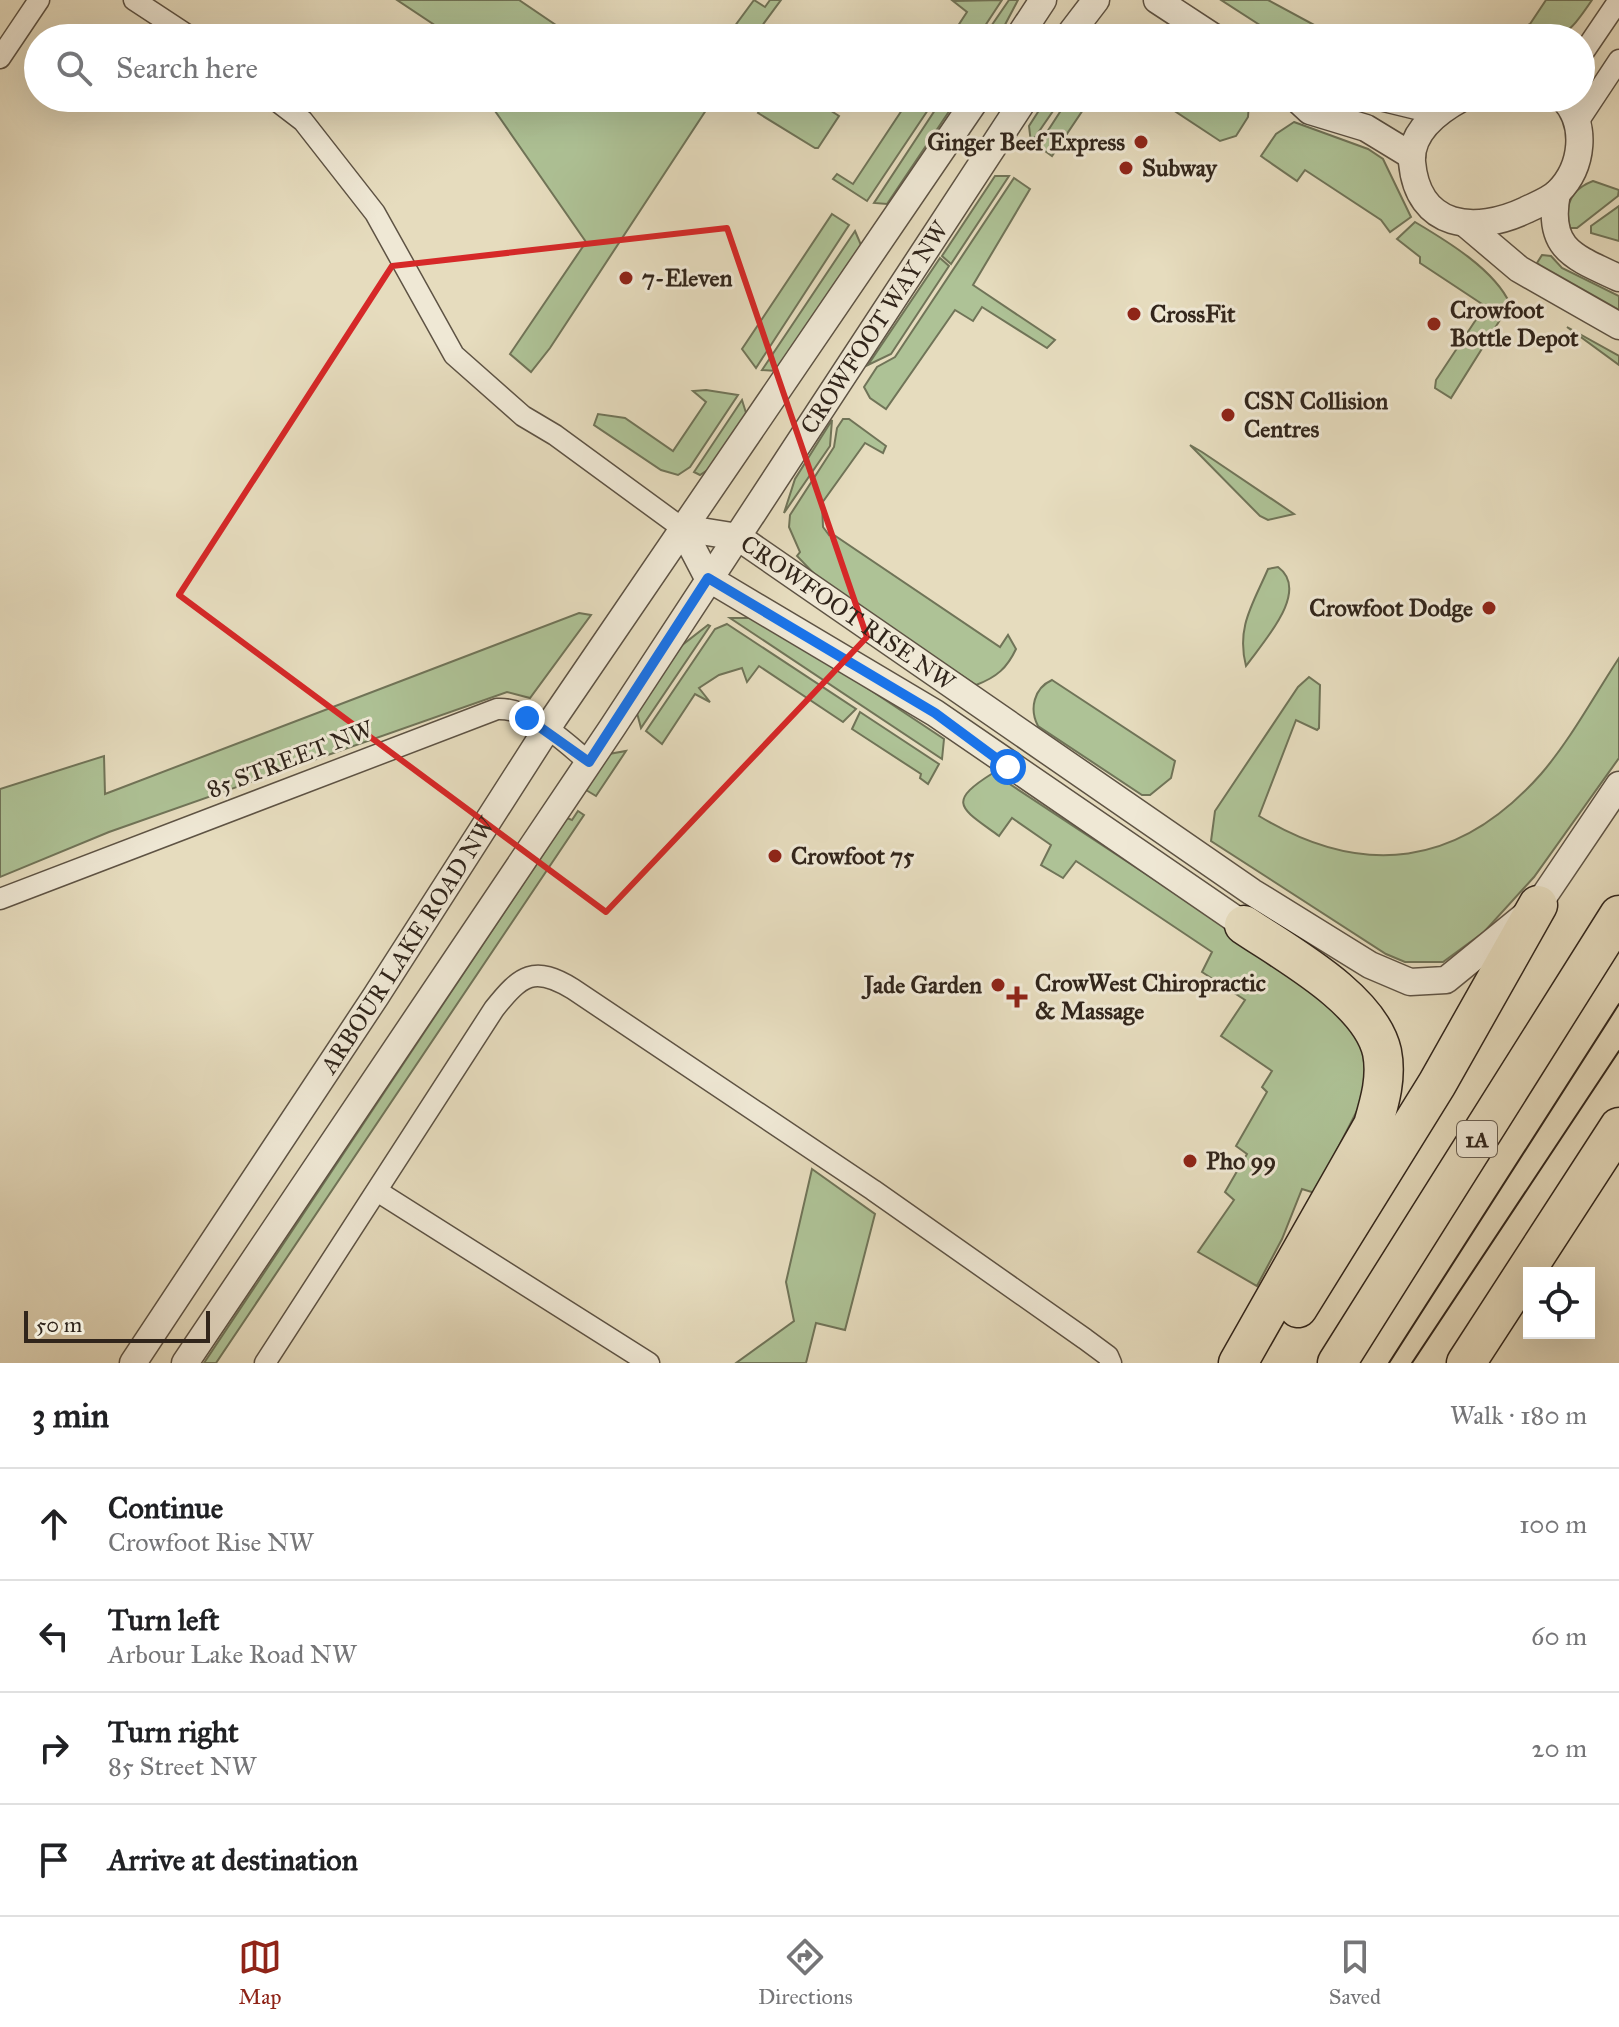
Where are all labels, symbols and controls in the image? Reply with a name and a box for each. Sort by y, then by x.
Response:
search box [24,24,1595,112]
icon: search [52,46,96,90]
text: Search here [116,50,258,86]
place label: Ginger Beef Express [927,127,1125,157]
marker: Ginger Beef Express [1132,133,1150,151]
place label: Subway [1142,153,1219,183]
marker: Subway [1117,159,1135,177]
street label: CROWFOOT WAY NW [794,215,956,440]
place label: 7-Eleven [642,263,732,293]
marker: 7-Eleven [617,269,635,287]
place label: Crowfoot Bottle Depot [1450,295,1579,353]
place label: CrossFit [1150,299,1236,329]
marker: CrossFit [1125,305,1143,323]
marker: Crowfoot Bottle Depot [1425,315,1443,333]
place label: CSN Collision Centres [1244,386,1388,444]
marker: CSN Collision Centres [1219,406,1237,424]
street label: CROWFOOT RISE NW [735,528,962,698]
place label: Crowfoot Dodge [1309,593,1473,623]
marker: Crowfoot Dodge [1480,599,1498,617]
route end [509,700,545,736]
street label: 85 STREET NW [203,713,378,804]
route start [990,749,1026,785]
street label: ARBOUR LAKE ROAD NW [313,810,502,1080]
place label: Crowfoot 75 [791,841,915,871]
marker: Crowfoot 75 [766,847,784,865]
place label: CrowWest Chiropractic & Massage [1035,968,1266,1026]
place label: Jade Garden [861,970,982,1000]
marker: Jade Garden [989,976,1007,994]
marker: CrowWest Chiropractic & Massage [1006,986,1028,1008]
road number: 1A [1457,1121,1497,1157]
place label: Pho 99 [1206,1146,1276,1176]
marker: Pho 99 [1181,1152,1199,1170]
map controls [1523,1267,1595,1339]
button: locate [1523,1267,1595,1339]
scale bar [24,1307,210,1343]
text: 50 m [36,1311,82,1338]
text: 3 min [32,1395,109,1436]
text: Walk · 180 m [1450,1399,1587,1431]
text: Continue [108,1490,223,1526]
icon: ahead [32,1502,76,1546]
text: 100 m [1519,1508,1587,1540]
text: Crowfoot Rise NW [108,1526,314,1558]
text: Turn left [108,1602,219,1638]
icon: left [32,1614,76,1658]
text: 60 m [1531,1620,1587,1652]
text: Arbour Lake Road NW [108,1638,357,1670]
text: Turn right [108,1714,239,1750]
icon: right [32,1726,76,1770]
text: 20 m [1532,1732,1587,1764]
text: 85 Street NW [108,1750,256,1782]
icon: arrive [32,1838,76,1882]
text: Arrive at destination [108,1842,358,1878]
tab: Map [238,1935,282,2010]
tab: Directions [758,1935,853,2010]
tab: Saved [1329,1935,1381,2010]

